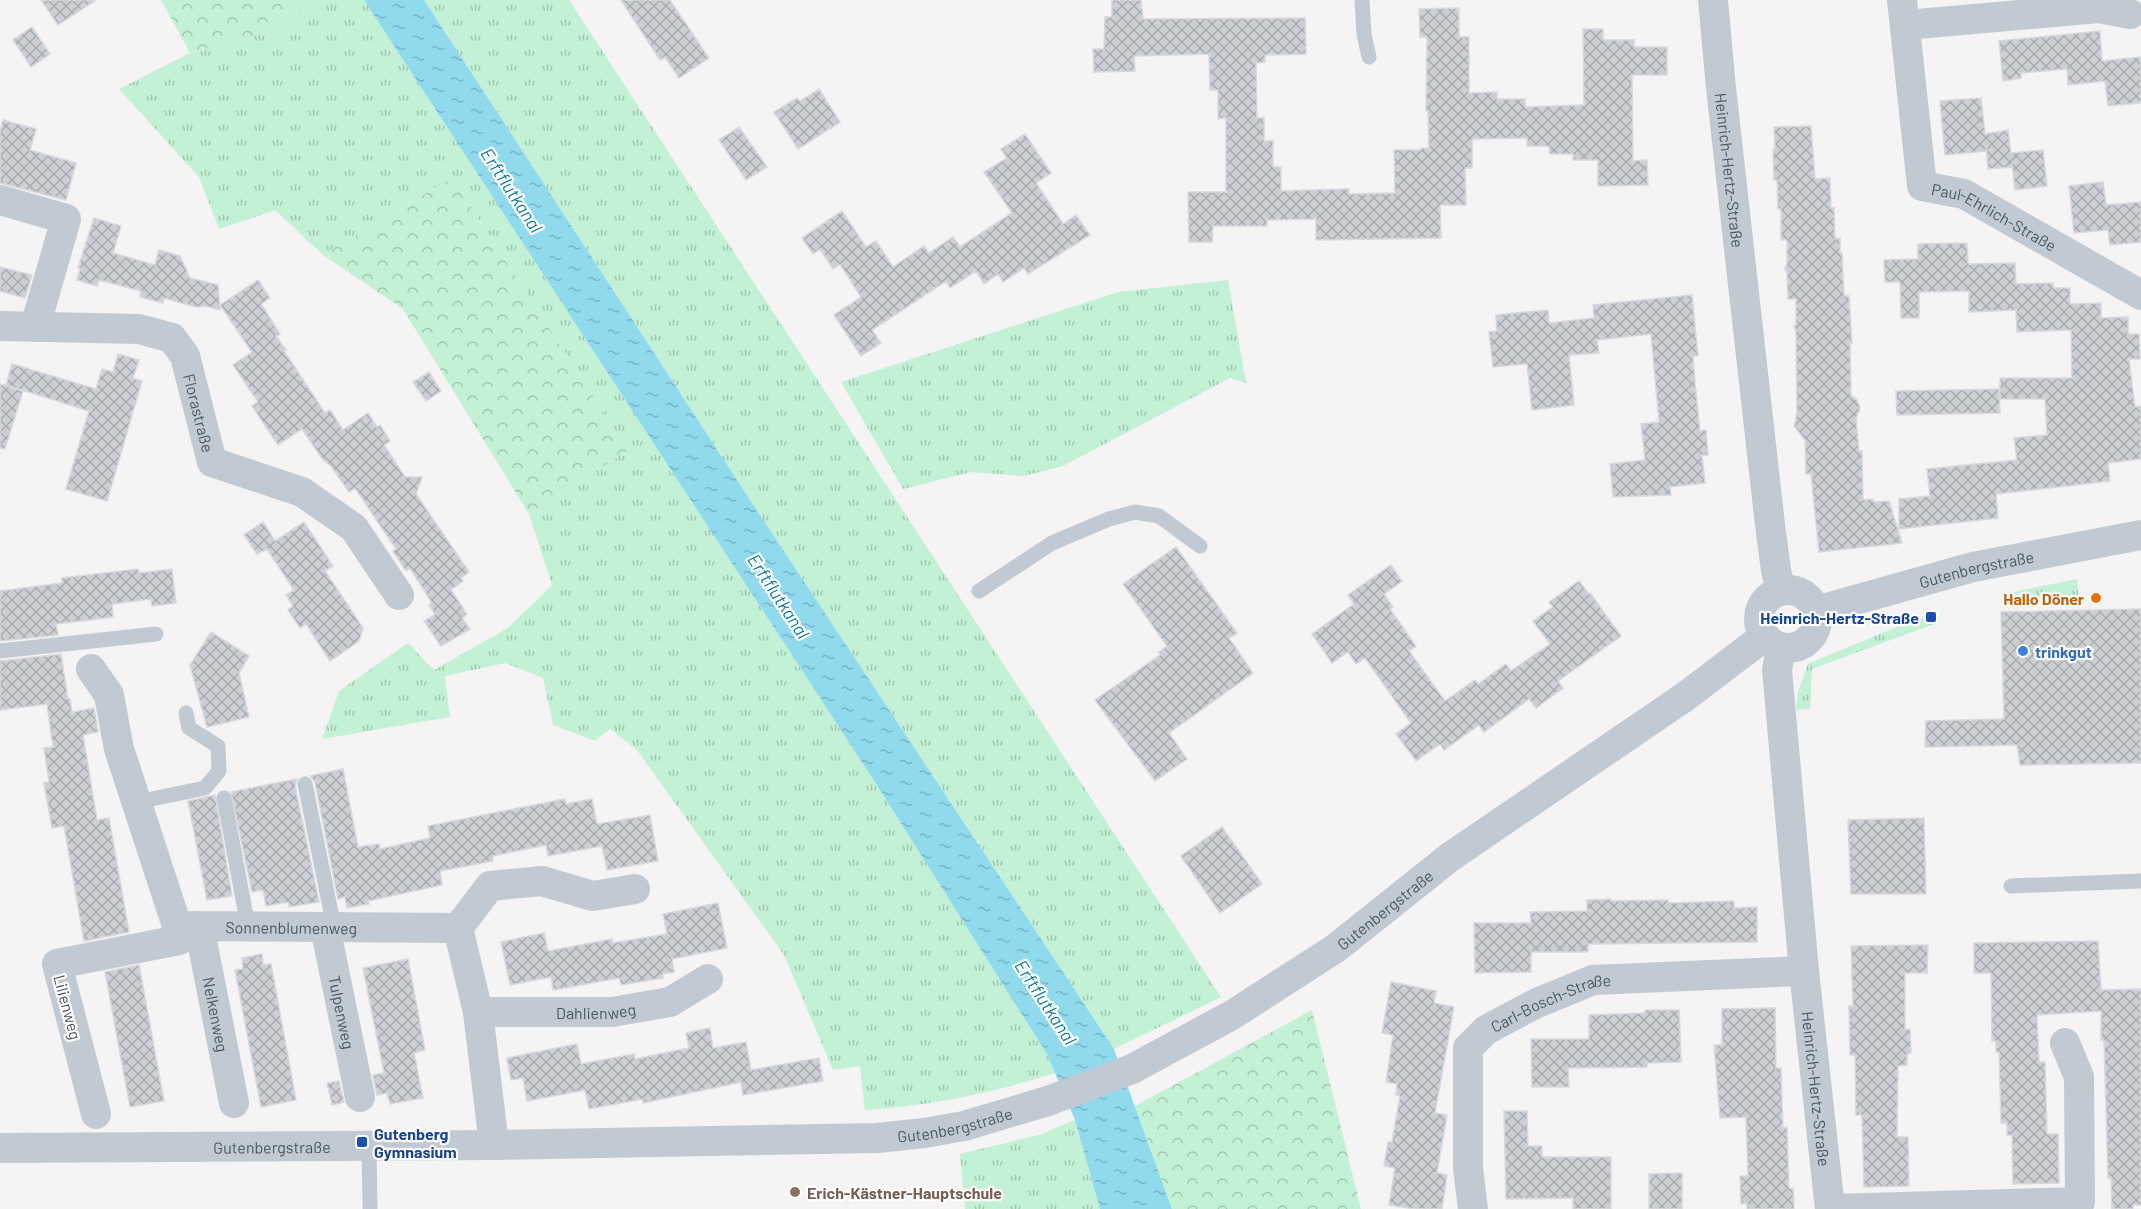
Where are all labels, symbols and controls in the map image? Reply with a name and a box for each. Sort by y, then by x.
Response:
street label: Heinrich-Hertz-Straße [1712,92,1748,249]
water label: Erftflutkanal [476,143,548,237]
street label: Paul-Ehrlich-Straße [1930,179,2060,254]
street label: Florastraße [180,371,219,454]
street label: Gutenbergstraße [1917,546,2035,591]
water label: Erftflutkanal [743,549,815,643]
place label: Hallo Döner [2003,589,2084,608]
marker: Hallo Döner [2089,591,2103,605]
place label: Heinrich-Hertz-Straße [1760,608,1919,627]
marker: Heinrich-Hertz-Straße [1924,610,1938,624]
place label: trinkgut [2035,642,2092,661]
marker: trinkgut [2016,644,2030,658]
street label: Gutenbergstraße [1333,865,1436,953]
street label: Sonnenblumenweg [225,917,357,937]
water label: Erftflutkanal [1010,955,1082,1049]
street label: Carl-Bosch-Straße [1487,970,1611,1035]
street label: Lilienweg [50,973,86,1041]
street label: Tulpenweg [326,974,359,1051]
street label: Nelkenweg [200,975,233,1053]
street label: Dahlienweg [556,999,637,1022]
street label: Heinrich-Hertz-Straße [1799,1010,1835,1167]
street label: Gutenbergstraße [896,1103,1014,1145]
place label: Gutenberg Gymnasium [374,1124,457,1161]
marker: Gutenberg Gymnasium [355,1135,369,1149]
street label: Gutenbergstraße [213,1136,331,1156]
place label: Erich-Kästner-Hauptschule [807,1183,1002,1202]
marker: Erich-Kästner-Hauptschule [788,1185,802,1199]

